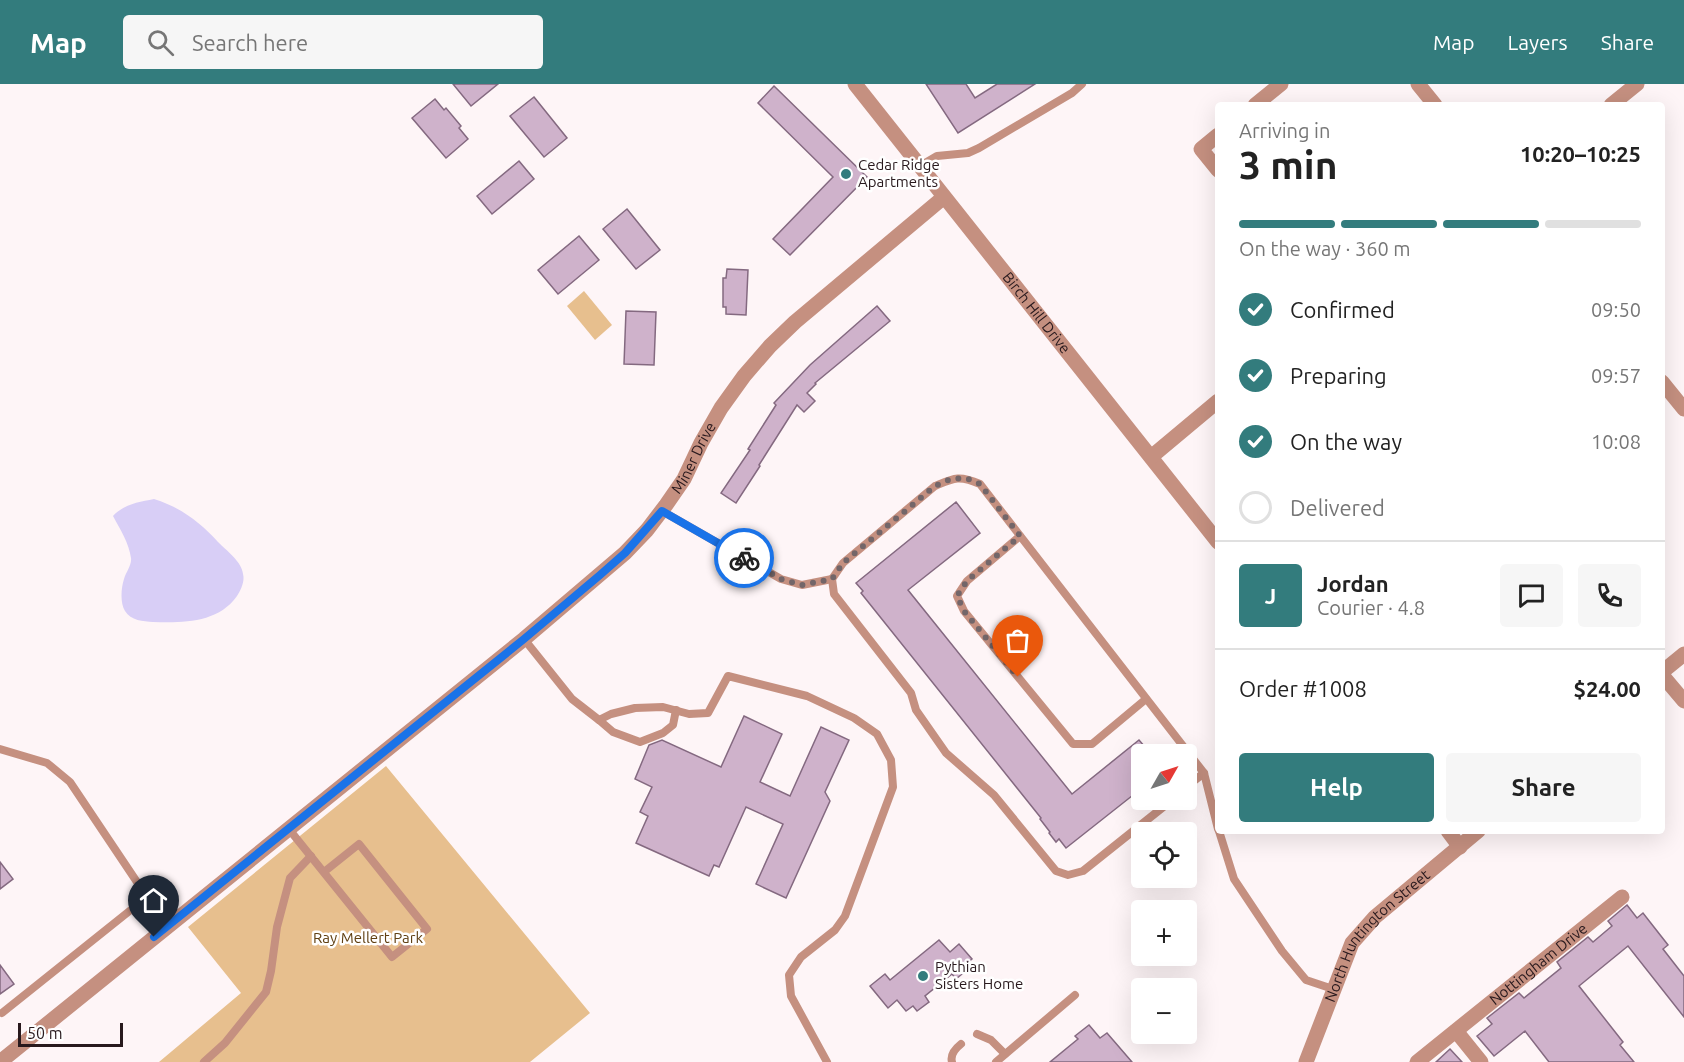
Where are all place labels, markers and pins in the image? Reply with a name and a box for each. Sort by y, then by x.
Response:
place label: Cedar Ridge Apartments [858,156,940,190]
marker: Cedar Ridge Apartments [839,167,853,181]
pin [992,615,1043,677]
pin [128,875,179,937]
place label: Pythian Sisters Home [935,958,1023,992]
marker: Pythian Sisters Home [916,969,930,983]

